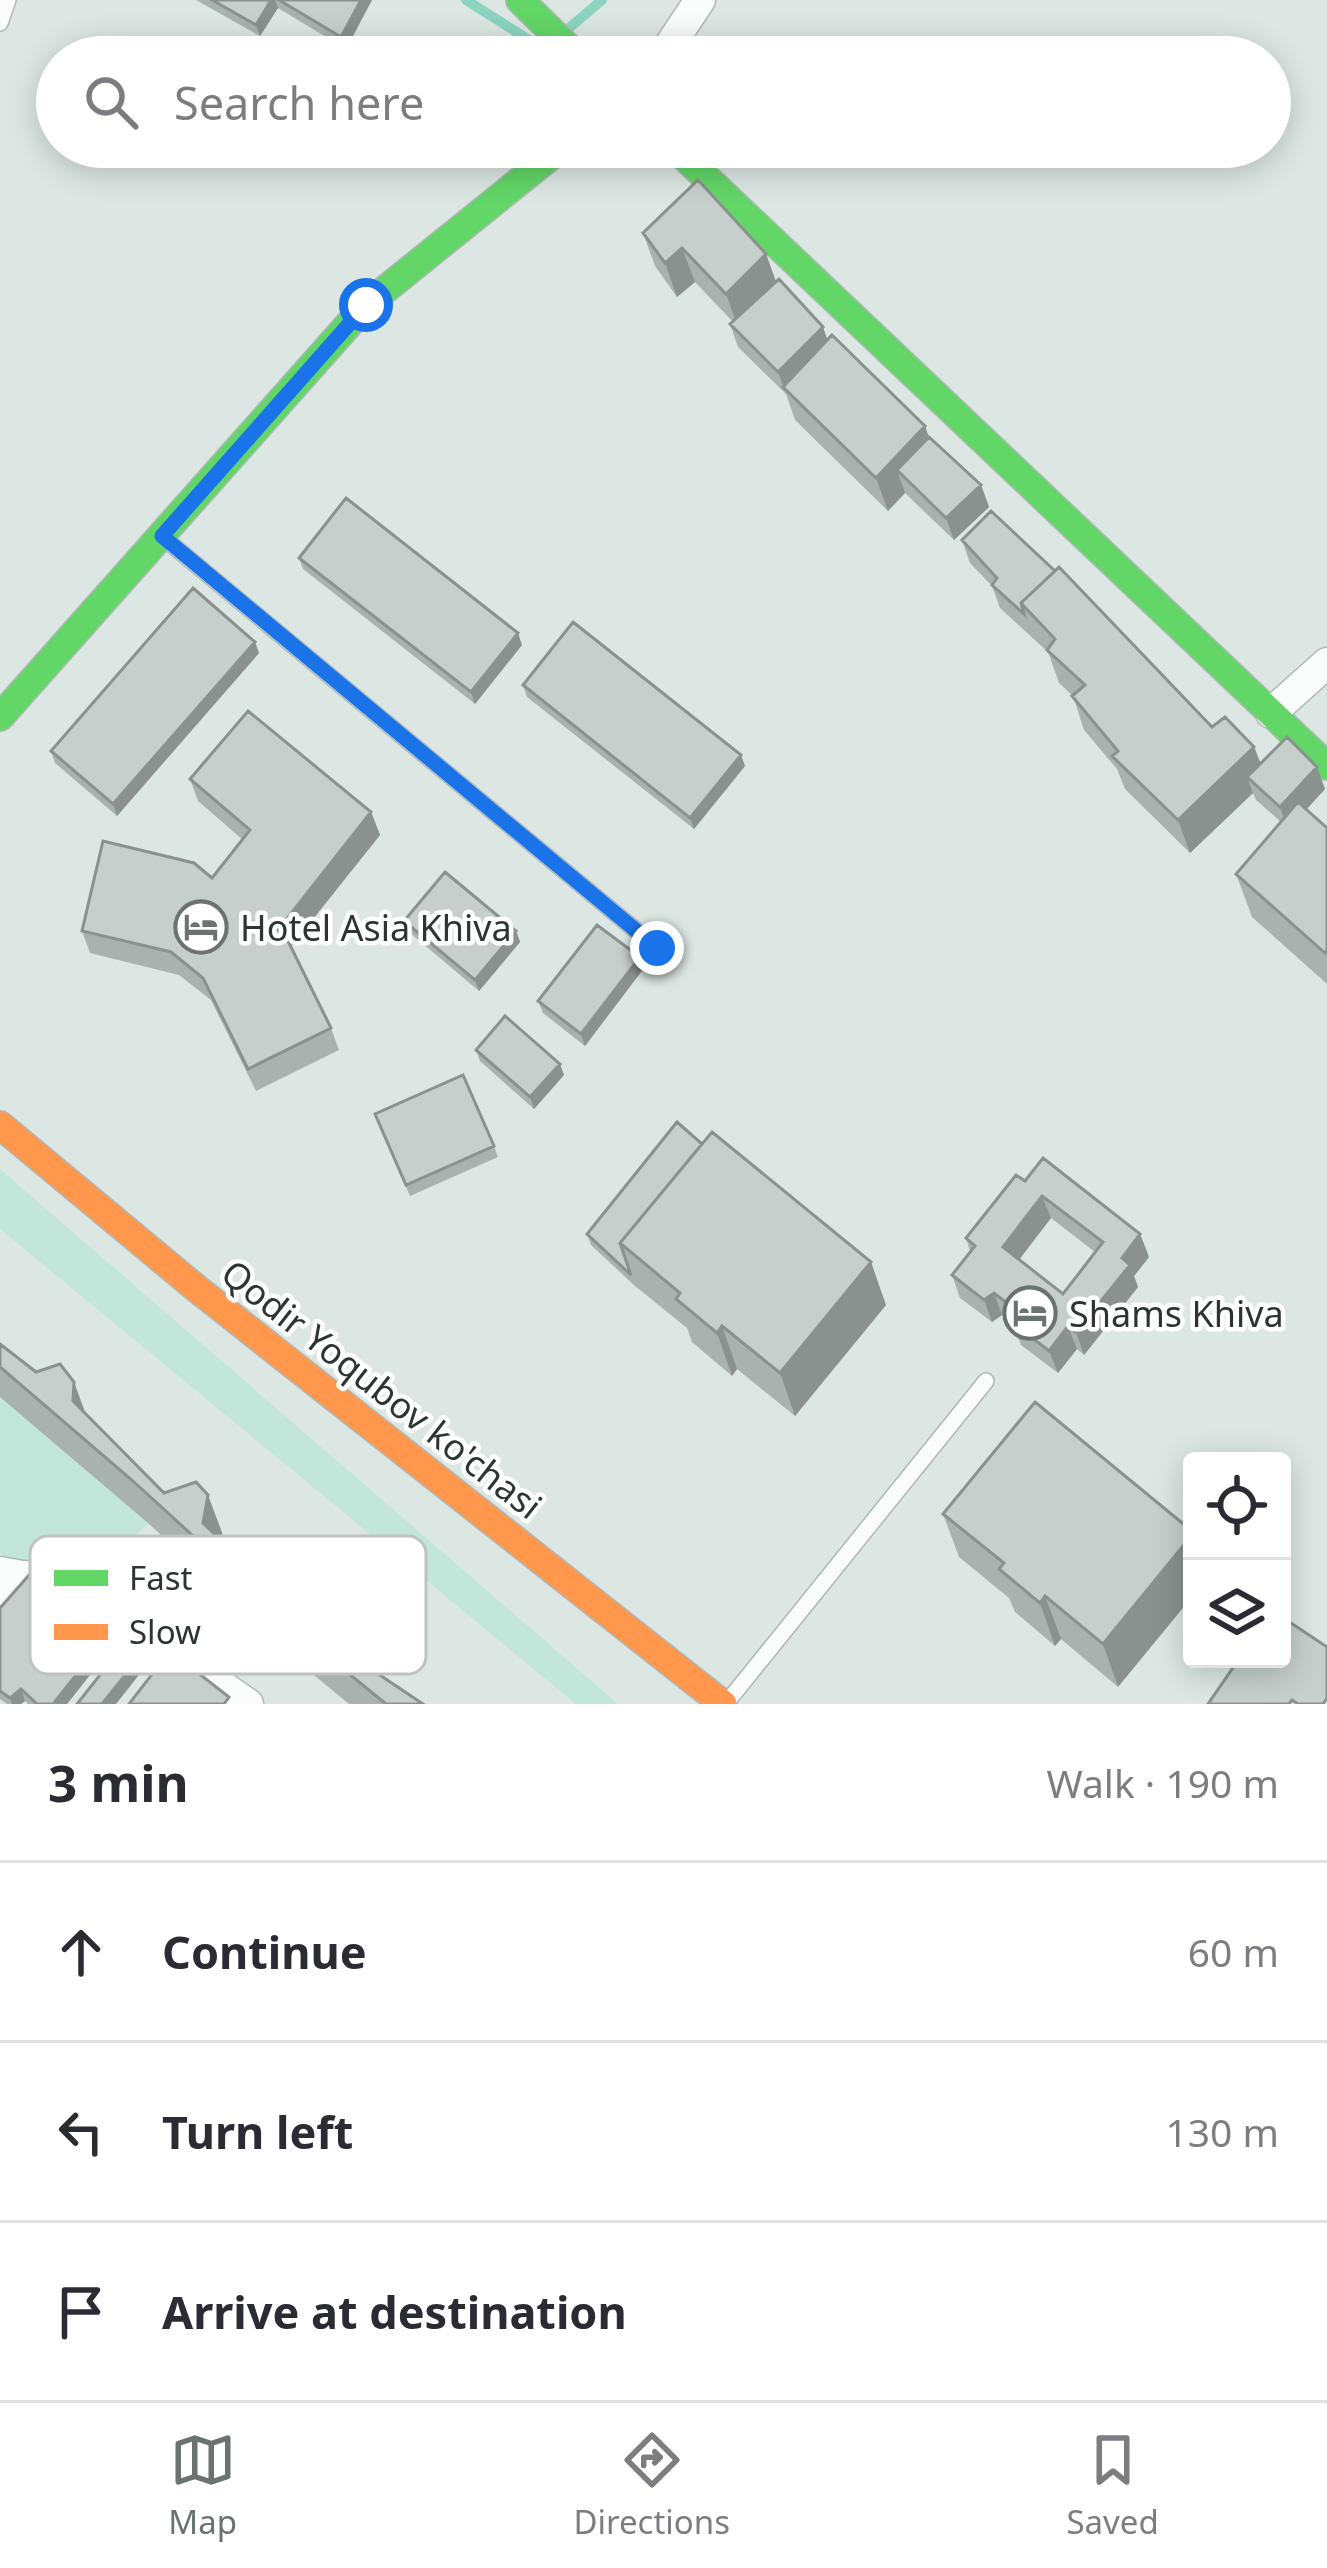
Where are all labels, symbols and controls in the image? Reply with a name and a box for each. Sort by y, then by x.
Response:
search box [36,36,1291,168]
icon: search [78,69,144,135]
text: Search here [174,72,424,133]
route start [339,278,393,332]
hotel icon: Hotel Asia Khiva [173,899,229,955]
place label: Hotel Asia Khiva [240,903,512,952]
route end [630,921,684,975]
street label: Qodir Yoqubov ko'chasi [212,1248,552,1530]
hotel icon: Shams Khiva [1002,1285,1058,1341]
place label: Shams Khiva [1069,1289,1284,1338]
map controls [1183,1452,1291,1668]
button: locate [1183,1452,1291,1560]
legend [30,1536,426,1674]
text: Fast [129,1555,192,1600]
button: layers [1183,1560,1291,1668]
text: Slow [129,1609,201,1654]
text: 3 min [48,1747,189,1817]
text: Walk · 190 m [1046,1756,1279,1809]
icon: ahead [48,1919,114,1985]
text: Continue [162,1921,367,1982]
text: 60 m [1188,1925,1279,1978]
icon: left [48,2099,114,2165]
text: Turn left [162,2101,353,2162]
text: 130 m [1165,2105,1279,2158]
icon: arrive [48,2279,114,2345]
text: Arrive at destination [162,2281,627,2342]
tab: Map [168,2427,237,2544]
tab: Directions [573,2427,730,2544]
tab: Saved [1066,2427,1159,2544]

